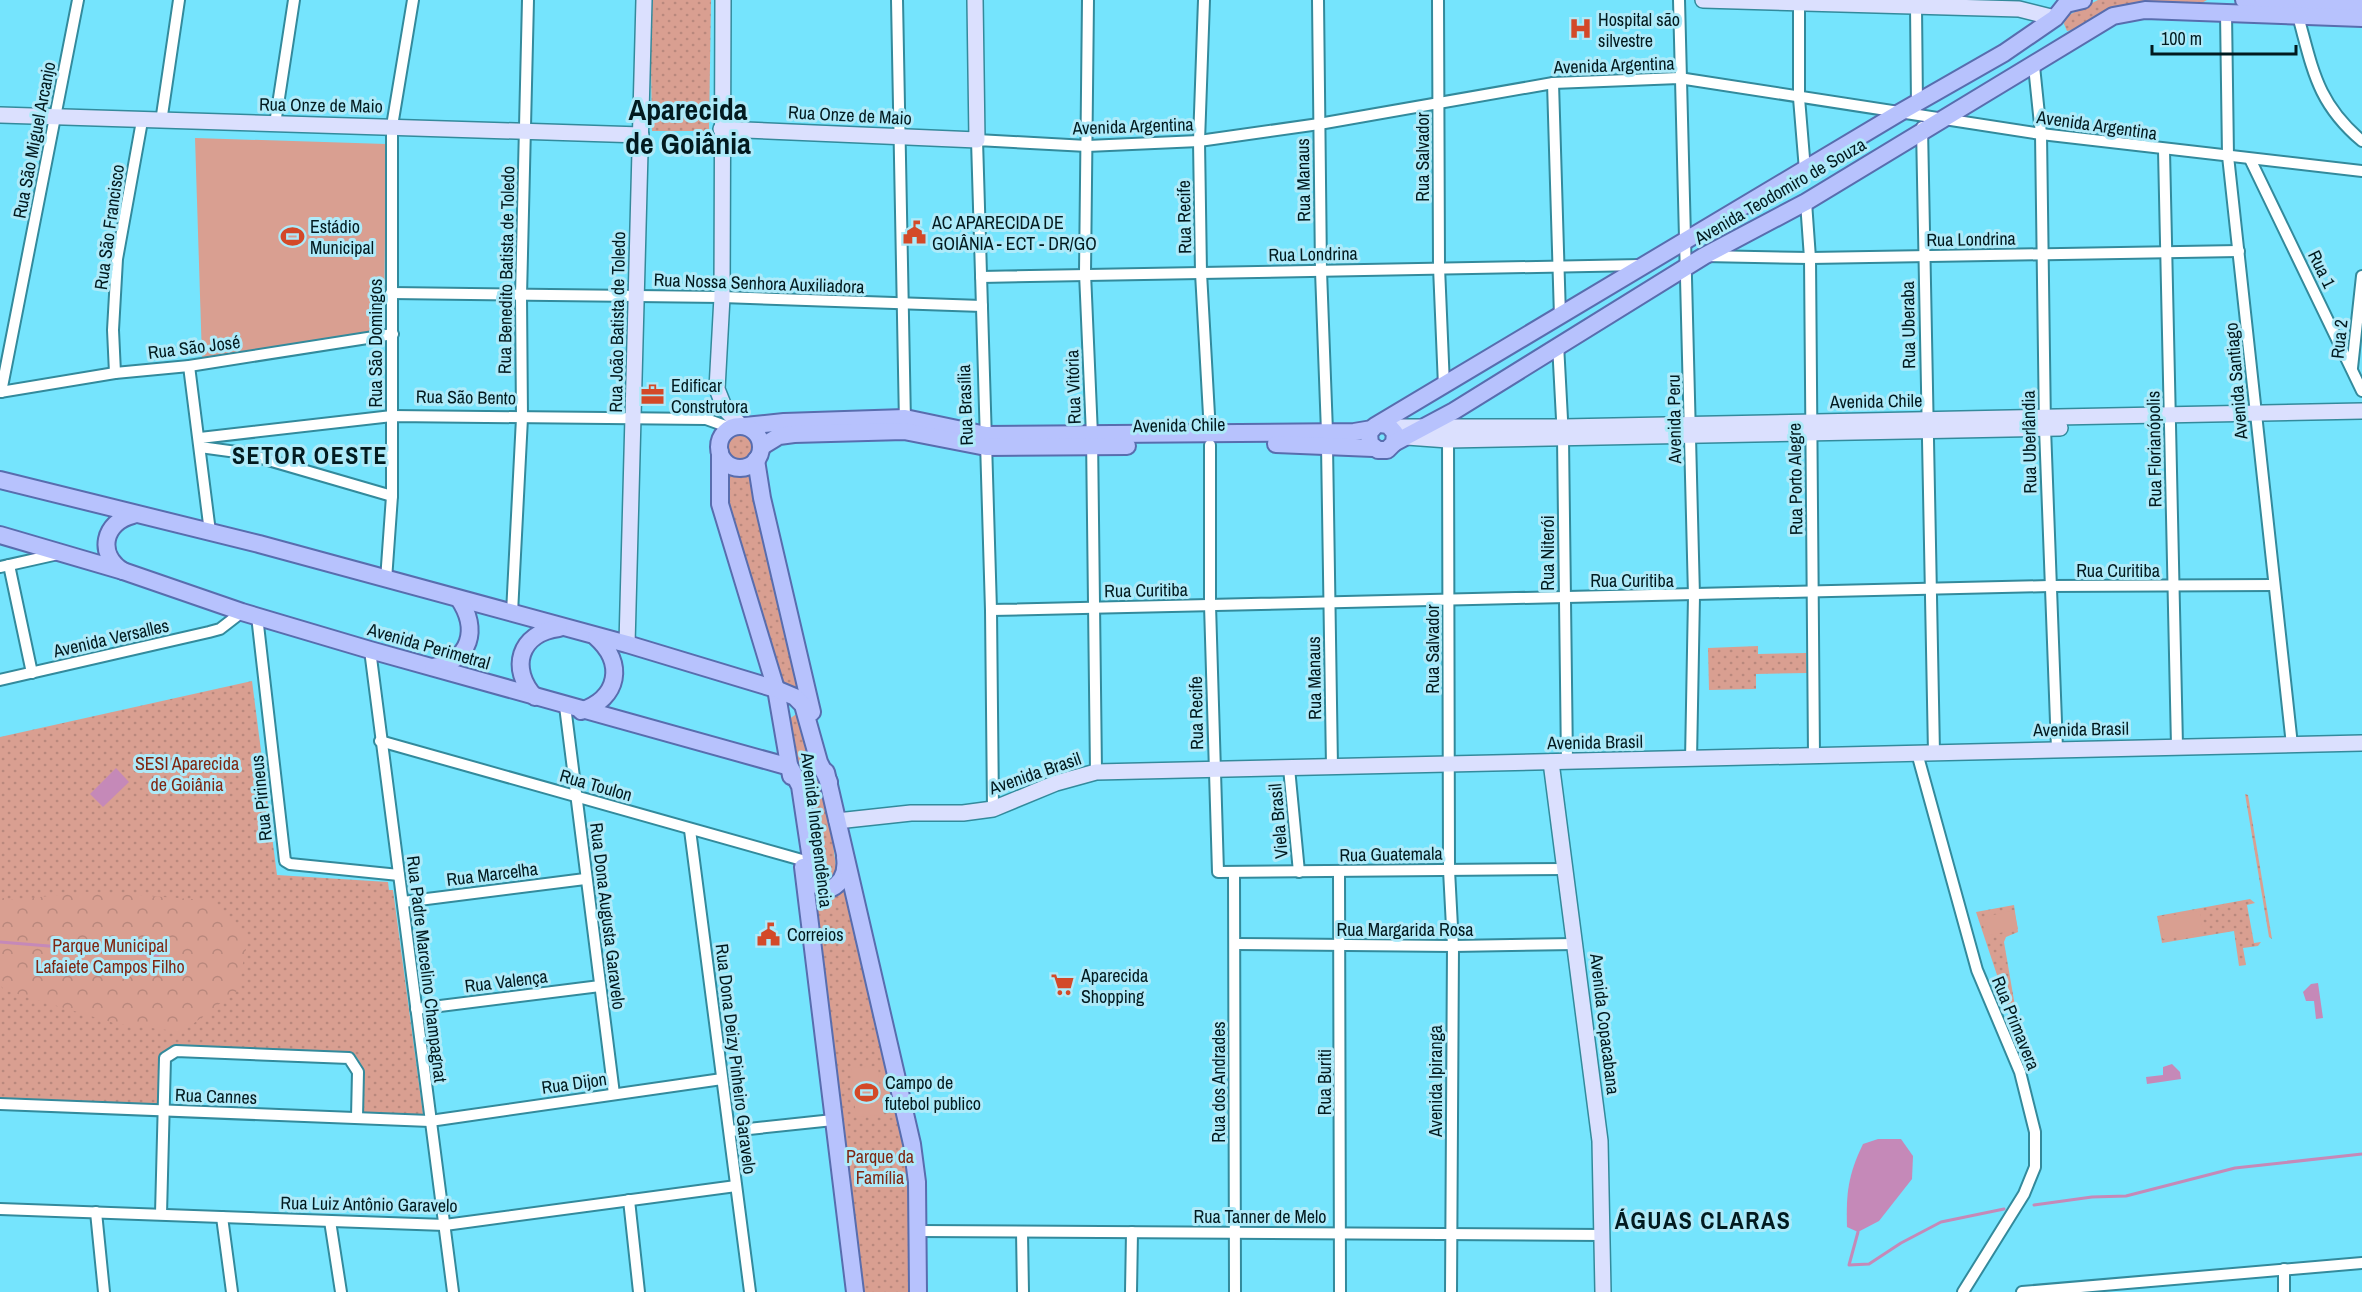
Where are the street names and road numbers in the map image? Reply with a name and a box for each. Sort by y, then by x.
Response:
street label: Avenida Argentina [1552,50,1675,80]
street label: Rua São Miguel Arcanjo [7,59,61,221]
street label: Rua Onze de Maio [259,91,383,119]
street label: Rua Onze de Maio [787,99,913,131]
street label: Avenida Argentina [2034,104,2159,146]
street label: Avenida Argentina [1071,111,1194,141]
street label: Rua Salvador [1410,112,1435,202]
street label: Avenida Teodomiro de Souza [1689,132,1870,251]
street label: Rua Manaus [1290,138,1316,222]
street label: Rua São Francisco [88,163,130,291]
street label: Rua Benedito Batista de Toledo [492,166,520,374]
street label: Rua Recife [1171,180,1197,254]
street label: Rua Londrina [1926,226,2016,252]
street label: Rua João Batista de Toledo [603,231,631,413]
street label: Rua Londrina [1268,241,1358,267]
street label: Rua 1 [2302,246,2342,293]
street label: Rua Nossa Senhora Auxiliadora [653,267,865,299]
street label: Rua São Domingos [363,279,388,407]
street label: Rua Uberaba [1895,281,1921,369]
street label: Rua 2 [2325,318,2353,360]
street label: Avenida Santiago [2218,322,2254,441]
street label: Rua São José [146,329,242,365]
street label: Rua Vitória [1059,349,1087,425]
street label: Rua Brasília [951,364,979,446]
street label: Avenida Peru [1661,374,1687,465]
street label: Rua São Bento [416,384,516,410]
street label: Avenida Chile [1829,388,1922,414]
street label: Rua Uberlândia [2016,390,2042,494]
street label: Rua Florianópolis [2140,391,2168,507]
street label: Avenida Chile [1132,412,1225,438]
street label: Rua Porto Alegre [1782,423,1808,535]
street label: Rua Niterói [1535,515,1560,591]
street label: Rua Curitiba [2076,558,2160,583]
street label: Rua Curitiba [1590,568,1674,593]
street label: Rua Curitiba [1104,577,1188,603]
street label: Rua Salvador [1420,604,1445,694]
street label: Avenida Versalles [50,613,171,664]
street label: Avenida Perimetral [364,616,493,675]
street label: Rua Manaus [1301,636,1327,720]
street label: Rua Recife [1183,676,1209,750]
street label: Avenida Brasil [2032,716,2129,742]
street label: Avenida Brasil [1546,729,1643,755]
street label: Avenida Brasil [985,746,1084,801]
street label: Avenida Independência [795,750,839,909]
street label: Rua Pirineus [244,754,278,842]
street label: Rua Toulon [557,763,635,807]
street label: Viela Brasil [1262,782,1294,860]
street label: Rua Dona Augusta Garavelo [584,821,632,1011]
street label: Rua Guatemala [1339,841,1443,867]
street label: Rua Padre Marcelino Champagnat [401,854,453,1084]
street label: Rua Marcelha [445,856,539,892]
street label: Rua Margarida Rosa [1337,917,1474,942]
street label: Rua Dona Deizy Pinheiro Garavelo [709,942,763,1176]
street label: Avenida Copacabana [1584,951,1626,1096]
street label: Rua Valença [463,964,549,998]
street label: Rua Primavera [1986,972,2046,1074]
street label: Rua dos Andrades [1206,1021,1231,1143]
street label: Avenida Ipiranga [1423,1025,1448,1138]
street label: Rua Buriti [1312,1049,1337,1115]
street label: Rua Dijon [540,1066,608,1100]
street label: Rua Cannes [175,1082,257,1110]
street label: Rua Luiz Antônio Garavelo [280,1190,458,1218]
street label: Rua Tanner de Melo [1194,1204,1326,1229]

